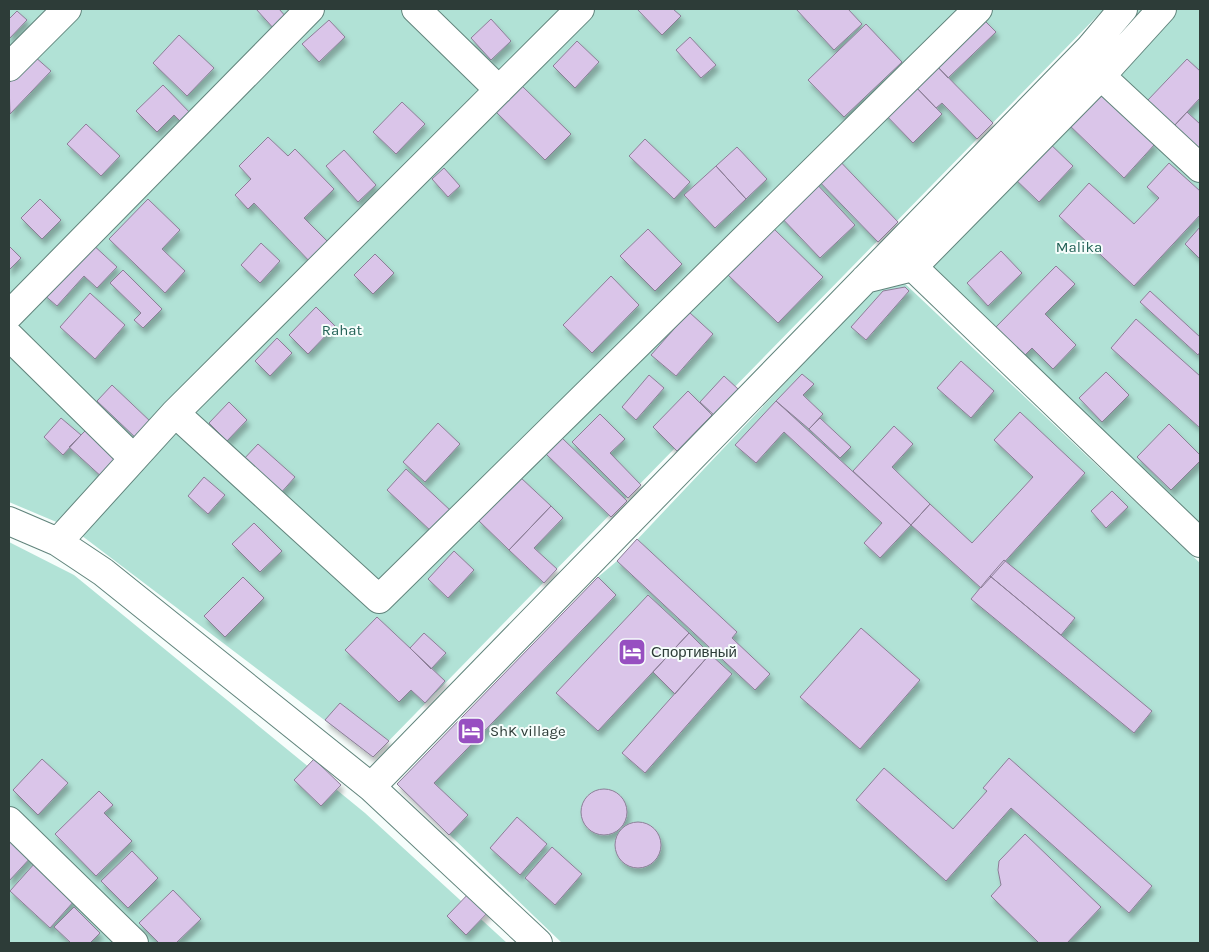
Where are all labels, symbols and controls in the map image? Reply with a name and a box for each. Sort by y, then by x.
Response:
park label: Malika [1056,238,1102,256]
park label: Rahat [322,321,363,339]
hotel icon: Спортивный [617,637,647,667]
place label: Спортивный [651,643,737,661]
hotel icon: ShK village [456,716,486,746]
place label: ShK village [490,722,566,740]

